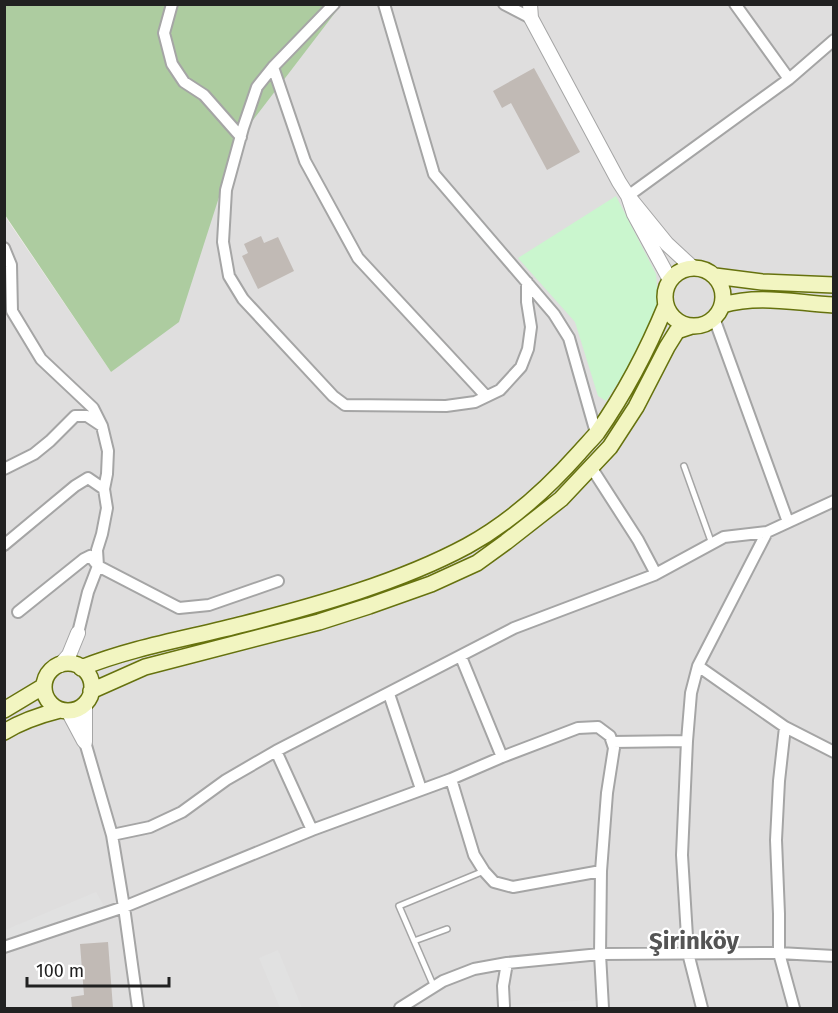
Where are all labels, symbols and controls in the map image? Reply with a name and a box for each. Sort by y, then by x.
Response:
district label: Şirinköy [649,927,740,957]
scale bar [27,950,170,988]
text: 100 m [36,960,84,982]

